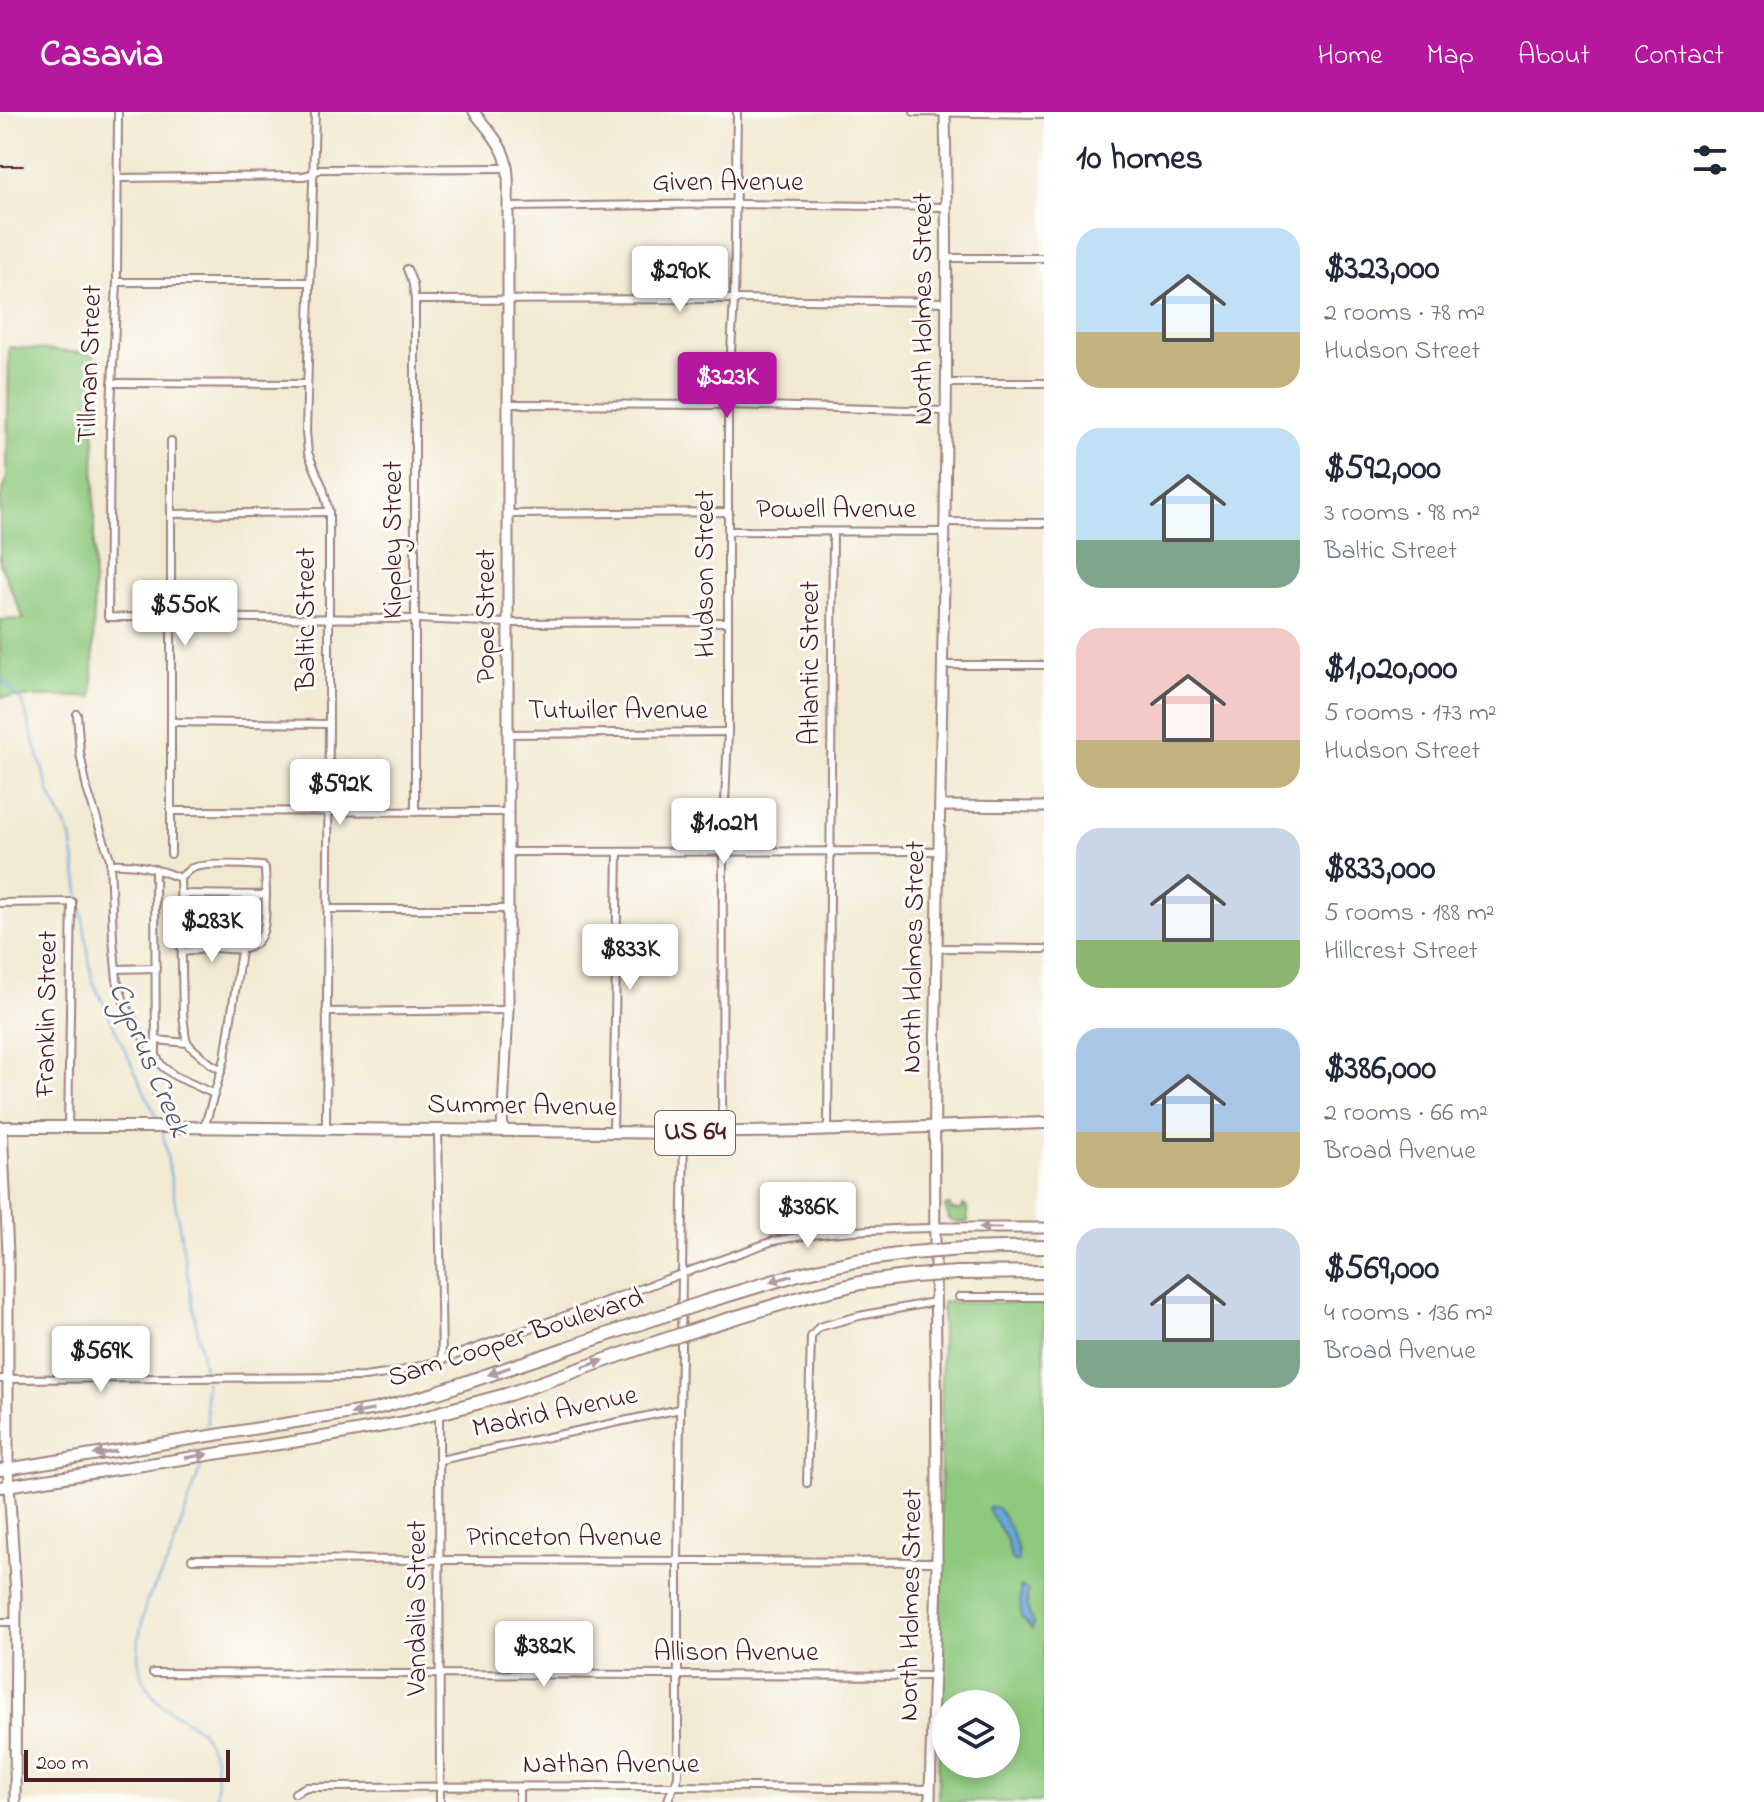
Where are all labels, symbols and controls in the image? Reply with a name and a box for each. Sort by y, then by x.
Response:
text: Casavia [40,28,163,84]
text: Home [1317,36,1383,77]
text: Map [1427,36,1474,77]
text: About [1518,36,1590,77]
text: Contact [1634,36,1724,77]
text: 10 homes [1076,135,1203,185]
icon: filters [1688,138,1732,182]
street label: Given Avenue [652,163,804,204]
street label: North Holmes Street [904,193,945,425]
text: $323,000 [1324,245,1439,295]
pin: $290K [624,246,736,314]
text: $290K [650,253,710,291]
icon: home [1140,260,1236,356]
street label: Tillman Street [68,284,114,444]
text: 2 rooms · 78 m² [1324,295,1485,333]
text: Hudson Street [1324,333,1480,371]
pin: $323K [671,352,783,420]
text: $323K [696,359,758,397]
text: $592,000 [1324,445,1441,495]
icon: home [1140,460,1236,556]
street label: Kippley Street [374,461,415,619]
street label: Hudson Street [686,490,727,658]
street label: Powell Avenue [756,490,917,531]
text: 3 rooms · 98 m² [1324,495,1480,533]
text: Baltic Street [1324,533,1457,571]
street label: Baltic Street [287,547,328,692]
street label: Pope Street [467,549,508,683]
pin: $550K [129,580,241,648]
street label: Atlantic Street [791,581,832,745]
text: $550K [150,587,220,625]
text: $1,020,000 [1324,645,1457,695]
icon: home [1140,660,1236,756]
street label: Tutwiler Avenue [528,691,708,732]
text: 5 rooms · 173 m² [1324,695,1497,733]
text: Hudson Street [1324,733,1480,771]
pin: $592K [284,759,396,827]
text: $592K [308,766,372,804]
pin: $1.02M [659,798,789,866]
text: $1.02M [689,805,759,843]
street label: North Holmes Street [892,840,938,1074]
text: $833,000 [1324,845,1435,895]
icon: home [1140,860,1236,956]
text: 5 rooms · 188 m² [1324,895,1495,933]
pin: $283K [156,896,268,964]
text: $283K [181,903,243,941]
pin: $833K [574,924,686,992]
street label: Franklin Street [26,930,70,1099]
text: $833K [600,931,660,969]
text: Hillcrest Street [1324,933,1478,971]
water label: Cyprus Creek [96,976,201,1146]
text: $386,000 [1324,1045,1436,1095]
icon: home [1140,1060,1236,1156]
street label: Summer Avenue [427,1085,617,1129]
text: 2 rooms · 66 m² [1324,1095,1488,1133]
road number: US 64 [655,1111,735,1155]
text: Broad Avenue [1324,1133,1476,1171]
pin: $386K [752,1182,864,1250]
text: $386K [778,1189,838,1227]
one-way arrow [977,1222,1002,1234]
text: $569,000 [1324,1245,1439,1295]
icon: home [1140,1260,1236,1356]
one-way arrow [768,1273,792,1286]
street label: Sam Cooper Boulevard [383,1278,649,1400]
text: 4 rooms · 136 m² [1324,1295,1493,1333]
pin: $569K [45,1326,157,1394]
text: $569K [70,1333,132,1371]
text: Broad Avenue [1324,1333,1476,1371]
one-way arrow [581,1358,605,1370]
one-way arrow [487,1366,511,1378]
street label: Madrid Avenue [469,1375,642,1451]
one-way arrow [349,1406,374,1418]
one-way arrow [93,1447,118,1460]
one-way arrow [185,1450,210,1462]
street label: North Holmes Street [889,1488,935,1722]
street label: Princeton Avenue [466,1518,662,1559]
street label: Vandalia Street [398,1520,439,1697]
pin: $382K [488,1621,600,1689]
text: $382K [513,1628,575,1666]
street label: Allison Avenue [653,1633,819,1674]
map controls [932,1690,1020,1778]
button: layers [932,1690,1020,1778]
street label: Nathan Avenue [523,1745,700,1786]
scale bar [24,1746,230,1782]
text: 200 m [36,1748,89,1780]

